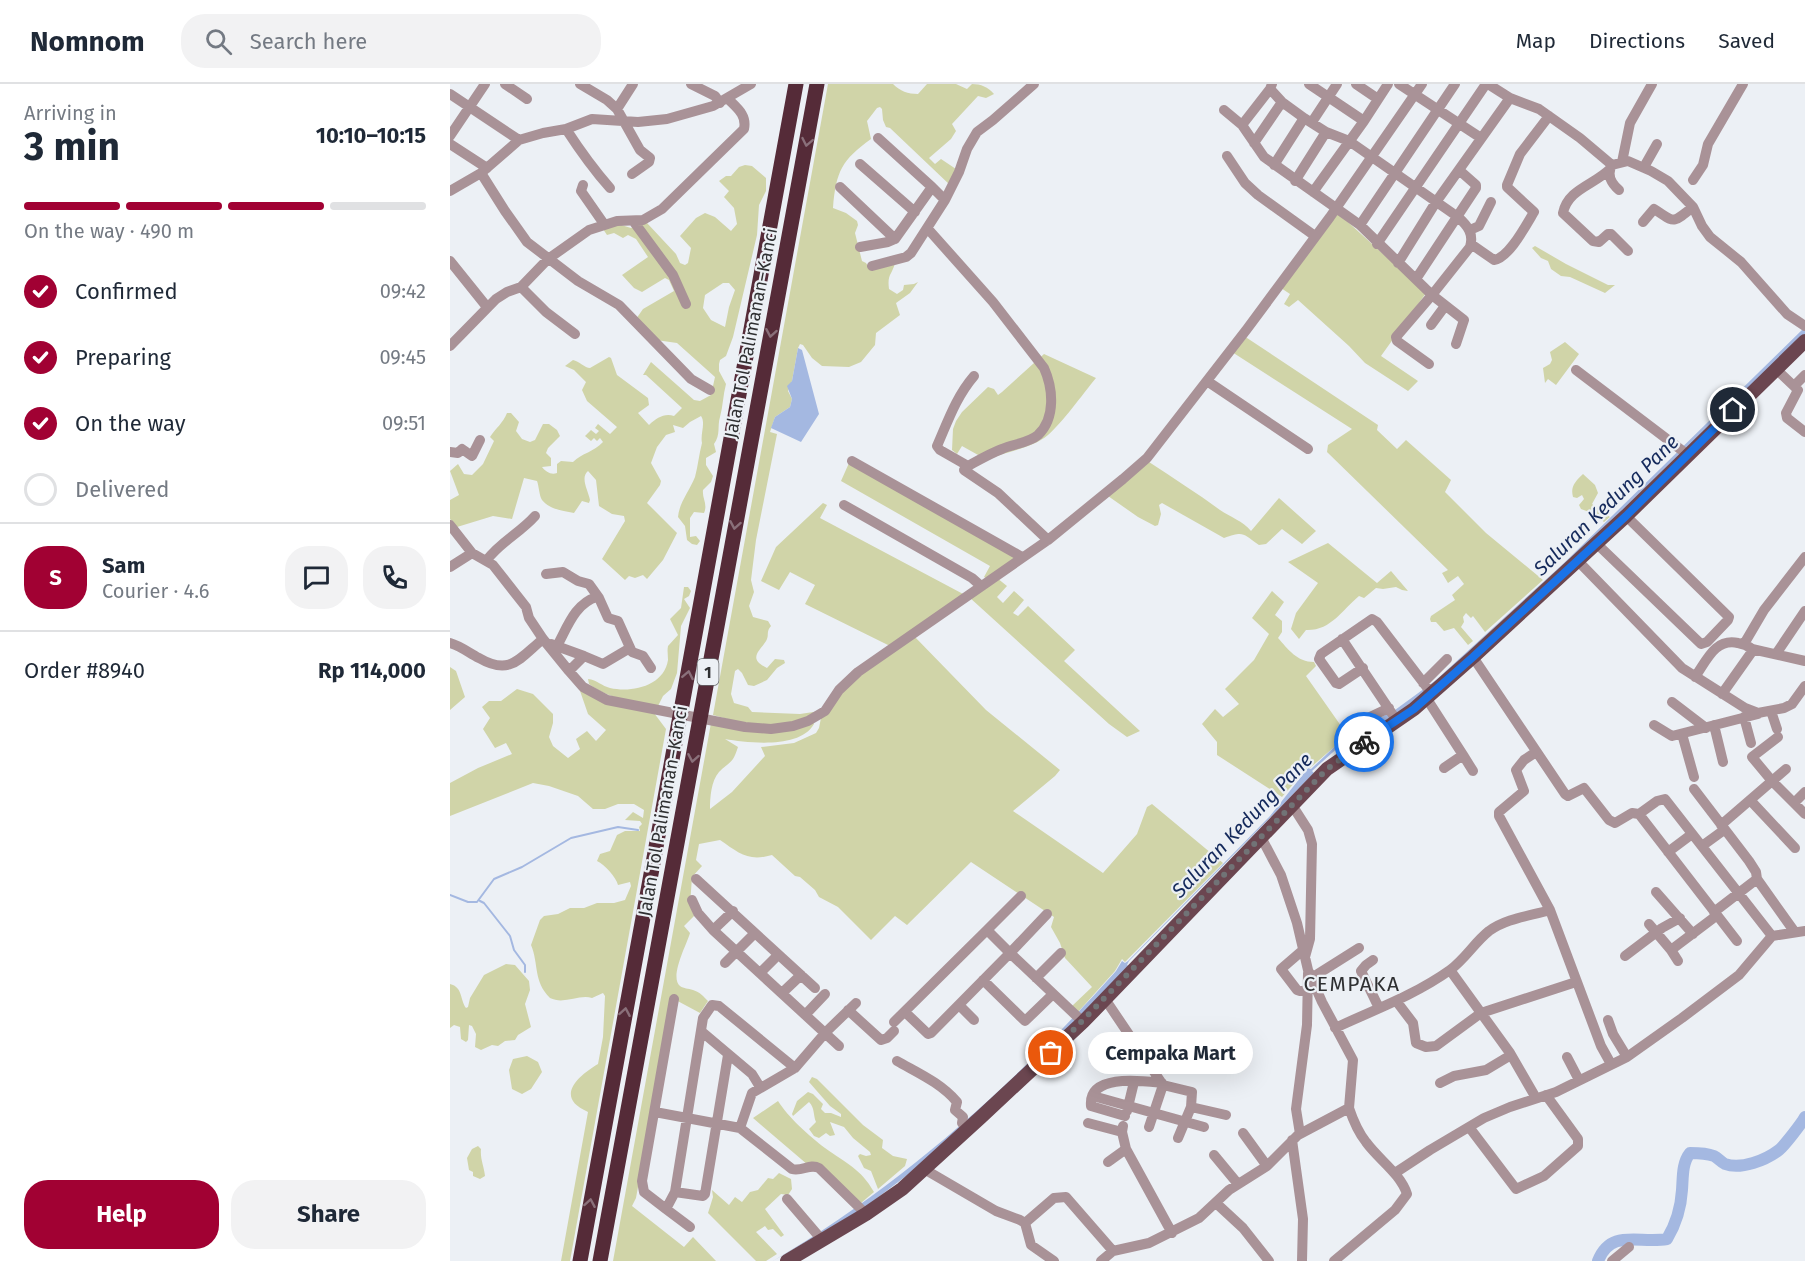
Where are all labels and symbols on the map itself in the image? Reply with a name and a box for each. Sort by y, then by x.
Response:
one-way arrow [801,136,814,146]
street label: Jalan Tol Palimanan–Kanci [720,226,782,440]
one-way arrow [765,328,778,338]
pin [1707,384,1758,435]
water label: Saluran Kedung Pane [1528,430,1683,581]
one-way arrow [730,520,742,530]
road number: 1 [698,659,718,685]
one-way arrow [681,671,694,681]
street label: Jalan Tol Palimanan–Kanci [634,704,692,918]
courier [1334,712,1394,772]
water label: Saluran Kedung Pane [1166,748,1317,903]
one-way arrow [687,753,700,763]
district label: CEMPAKA [1303,971,1401,997]
one-way arrow [619,1007,631,1016]
pin [1025,1027,1076,1078]
callout: Cempaka Mart [1087,1032,1252,1074]
one-way arrow [583,1199,596,1209]

